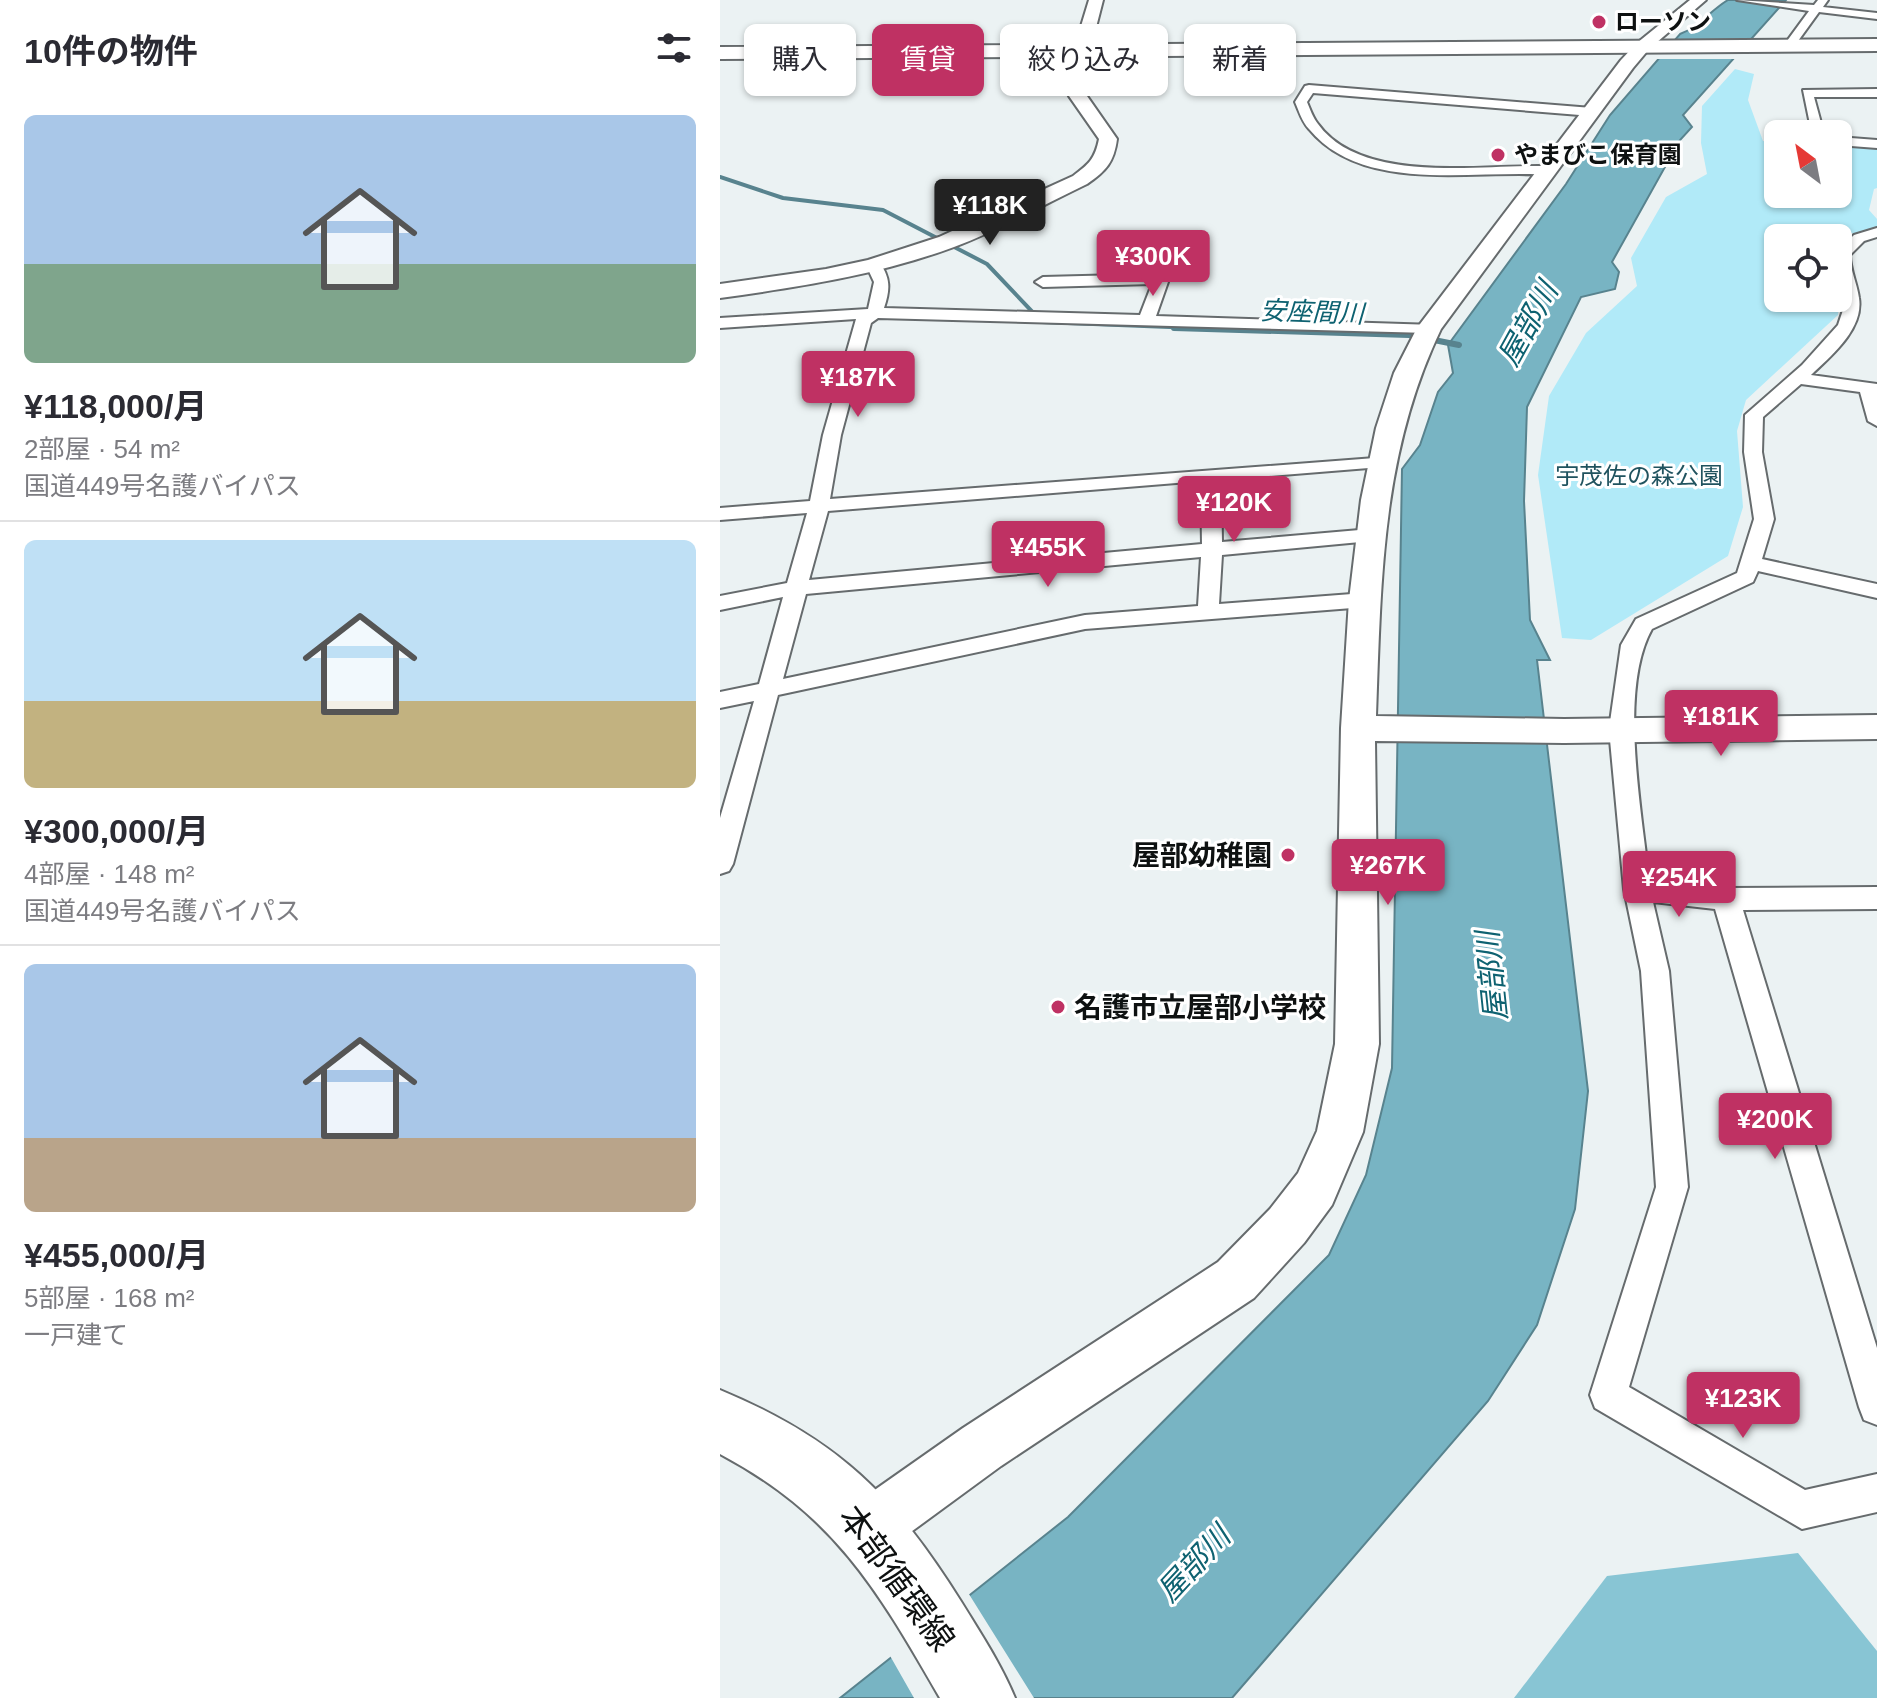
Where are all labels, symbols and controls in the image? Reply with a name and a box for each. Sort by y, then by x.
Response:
place label: ローソン [1615,8,1711,35]
marker: ローソン [1590,13,1608,31]
chip: 購入 [744,24,856,96]
chip: 賃貸 [872,24,984,96]
chip: 絞り込み [1000,24,1168,96]
chip: 新着 [1184,24,1296,96]
icon: filters [652,26,696,70]
text: 10件の物件 [24,32,198,70]
north arrow [1764,120,1852,208]
map controls [1764,120,1852,312]
place label: やまびこ保育園 [1514,141,1682,168]
marker: やまびこ保育園 [1489,146,1507,164]
icon: home [288,167,432,311]
pin: ¥118K [934,179,1046,247]
text: ¥118K [952,190,1028,220]
button: locate [1764,224,1852,312]
pin: ¥300K [1097,230,1209,298]
text: ¥300K [1115,241,1191,271]
water label: 屋部川 [1491,274,1565,371]
water label: 安座間川 [1260,295,1367,329]
pin: ¥187K [802,351,914,419]
text: ¥187K [820,362,896,392]
text: ¥118,000/月 [24,387,207,425]
text: 2部屋 · 54 m² [24,434,180,464]
park label: 宇茂佐の森公園 [1555,462,1723,489]
text: 国道449号名護バイパス [24,471,301,501]
pin: ¥120K [1178,476,1290,544]
text: ¥120K [1196,487,1272,517]
pin: ¥455K [992,521,1104,589]
text: ¥455K [1010,532,1086,562]
icon: home [288,592,432,736]
pin: ¥181K [1665,690,1777,758]
text: ¥181K [1683,701,1759,731]
text: ¥300,000/月 [24,812,209,850]
pin: ¥267K [1332,839,1444,907]
place label: 屋部幼稚園 [1132,840,1272,871]
marker: 屋部幼稚園 [1279,846,1297,864]
text: ¥267K [1350,850,1426,880]
pin: ¥254K [1623,851,1735,919]
text: 4部屋 · 148 m² [24,859,195,889]
text: ¥254K [1641,862,1717,892]
text: 国道449号名護バイパス [24,896,301,926]
water label: 屋部川 [1470,927,1513,1023]
place label: 名護市立屋部小学校 [1074,992,1326,1023]
marker: 名護市立屋部小学校 [1049,998,1067,1016]
icon: home [288,1016,432,1160]
pin: ¥200K [1719,1093,1831,1161]
text: ¥200K [1737,1104,1813,1134]
text: ¥455,000/月 [24,1236,209,1274]
text: 5部屋 · 168 m² [24,1283,195,1313]
text: 一戸建て [24,1320,128,1350]
pin: ¥123K [1687,1372,1799,1440]
text: ¥123K [1705,1383,1781,1413]
street label: 本部循環線 [832,1498,962,1658]
water label: 屋部川 [1151,1517,1238,1608]

